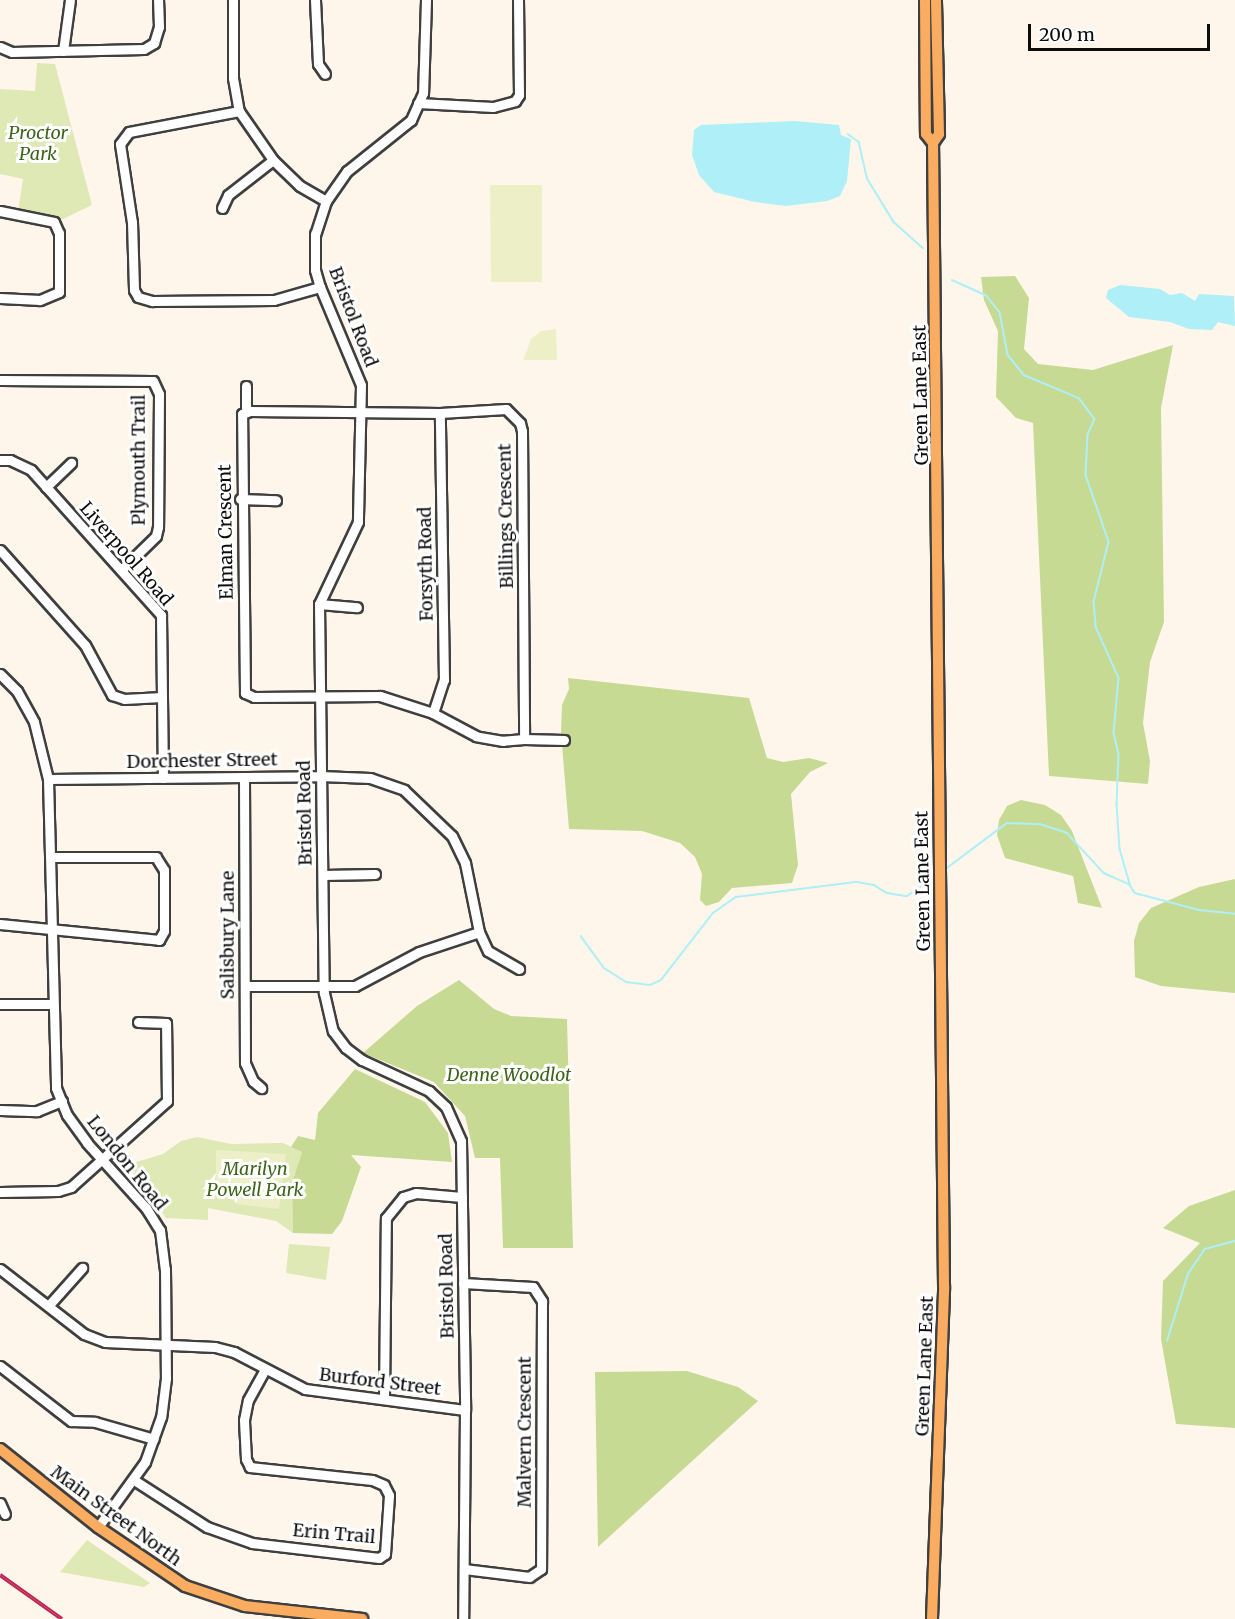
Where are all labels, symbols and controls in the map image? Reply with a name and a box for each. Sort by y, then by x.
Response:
scale bar [1031,12,1212,50]
text: 200 m [1039,23,1095,46]
park label: Proctor Park [8,123,68,166]
street label: Bristol Road [324,264,382,370]
street label: Green Lane East [909,325,933,465]
street label: Plymouth Trail [128,394,150,526]
street label: Billings Crescent [494,443,518,589]
street label: Elman Crescent [214,464,238,600]
street label: Liverpool Road [75,498,177,610]
street label: Forsyth Road [414,507,438,621]
street label: Dorchester Street [126,749,278,773]
street label: Bristol Road [293,760,317,866]
street label: Green Lane East [911,811,935,951]
street label: Salisbury Lane [217,871,239,999]
park label: Denne Woodlot [447,1064,571,1086]
street label: London Road [82,1111,172,1215]
park label: Marilyn Powell Park [207,1159,303,1202]
street label: Bristol Road [435,1233,459,1339]
street label: Green Lane East [912,1296,938,1436]
street label: Malvern Crescent [514,1356,536,1508]
street label: Burford Street [318,1364,442,1400]
street label: Main Street North [46,1461,186,1571]
street label: Erin Trail [292,1520,376,1548]

